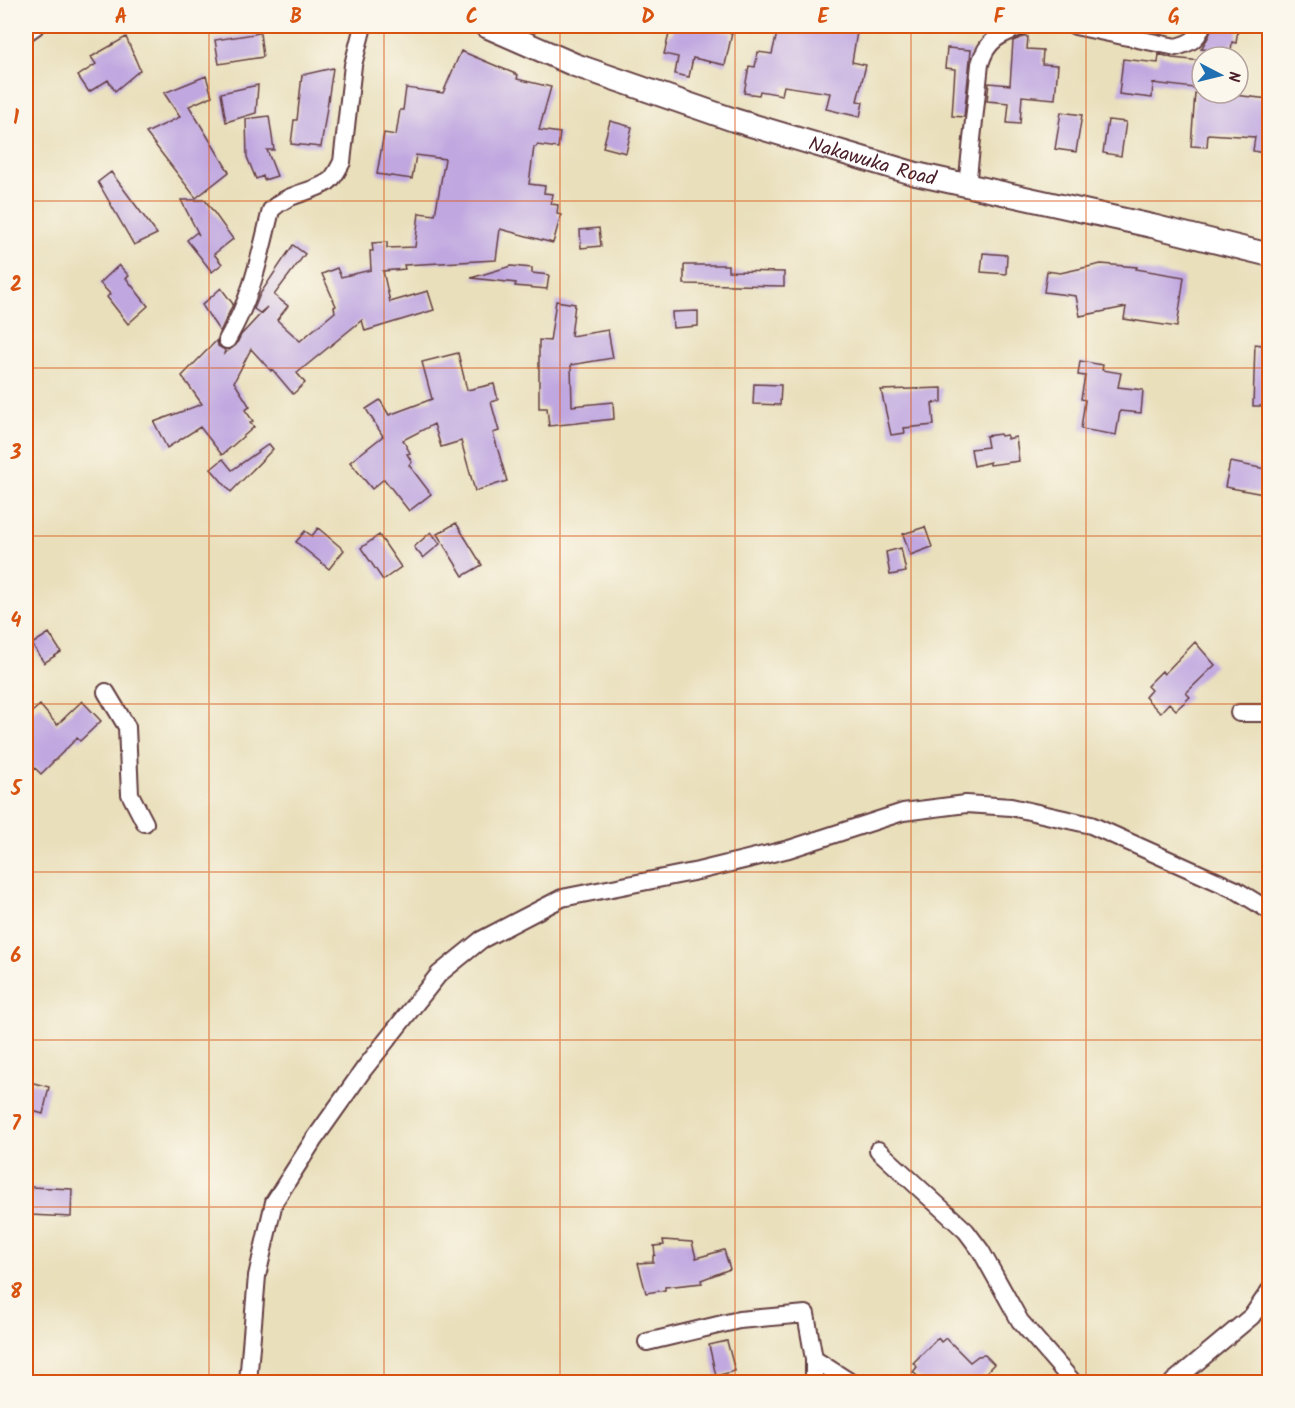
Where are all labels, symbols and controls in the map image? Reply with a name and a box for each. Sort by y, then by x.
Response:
text: A [115,2,127,34]
text: B [290,2,302,34]
text: C [466,2,478,34]
text: D [641,2,655,34]
text: E [817,2,829,34]
text: F [994,2,1006,34]
text: G [1168,2,1180,34]
north arrow [1190,45,1250,105]
text: N [1220,70,1246,83]
text: 1 [13,103,19,135]
street label: Nakawuka Road [804,129,940,196]
text: 2 [10,270,22,302]
text: 3 [10,438,22,470]
text: 4 [11,606,22,638]
text: 5 [10,774,23,806]
text: 6 [11,941,22,973]
text: 7 [11,1109,21,1141]
text: 8 [10,1277,22,1309]

